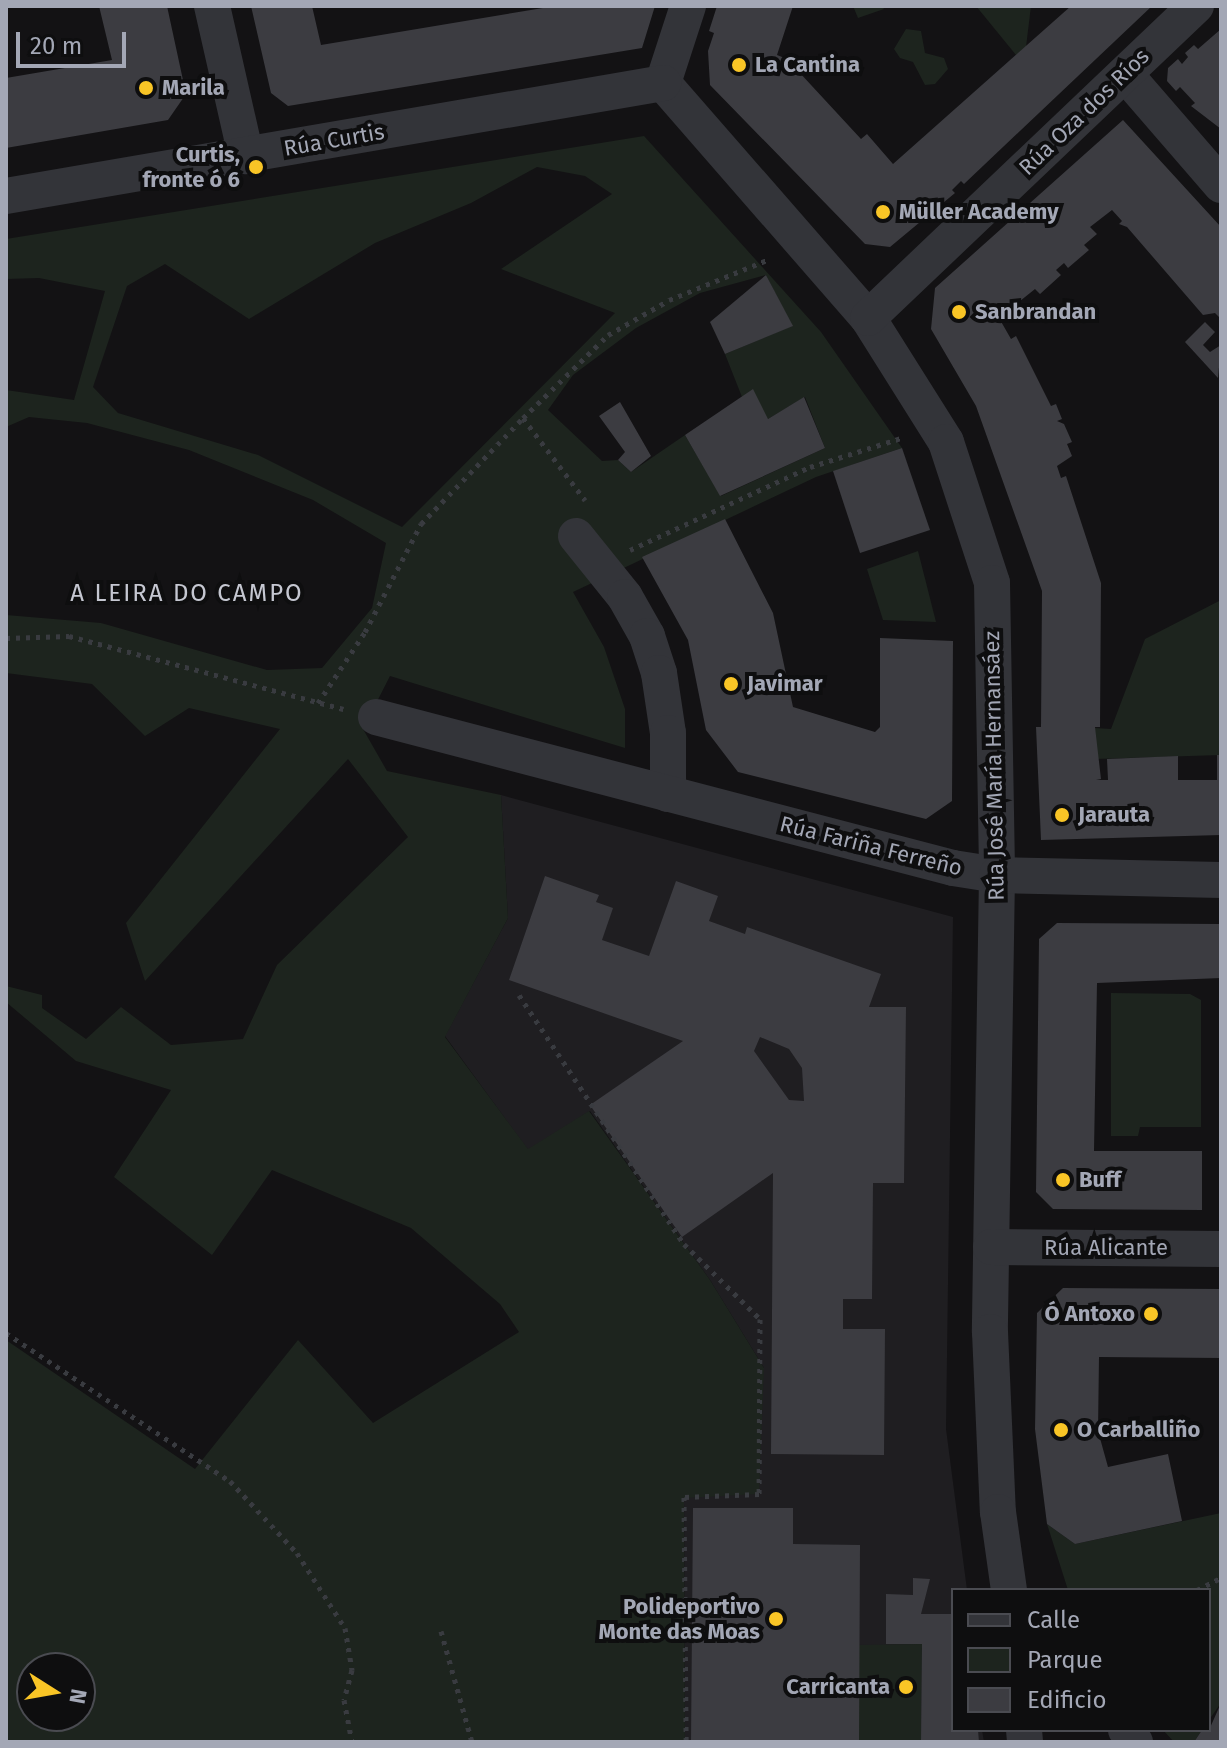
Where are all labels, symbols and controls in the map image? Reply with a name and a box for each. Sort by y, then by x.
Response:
scale bar [20,16,130,66]
text: 20 m [30,32,82,60]
street label: Rúa Oza dos Ríos [1013,43,1155,181]
place label: La Cantina [755,52,860,78]
marker: La Cantina [730,56,748,74]
place label: Marila [162,75,225,101]
marker: Marila [137,79,155,97]
street label: Rúa Curtis [282,118,386,162]
place label: Curtis, fronte ó 6 [143,141,240,192]
marker: Curtis, fronte ó 6 [247,158,265,176]
place label: Müller Academy [899,199,1059,225]
marker: Müller Academy [874,203,892,221]
place label: Sanbrandan [975,299,1096,325]
marker: Sanbrandan [950,303,968,321]
district label: A LEIRA DO CAMPO [70,580,304,608]
street label: Rúa José María Hernansáez [978,631,1010,901]
place label: Javimar [747,671,823,697]
marker: Javimar [722,675,740,693]
place label: Jarauta [1078,802,1150,828]
marker: Jarauta [1053,806,1071,824]
street label: Rúa Fariña Ferreño [777,811,965,881]
place label: Buff [1079,1167,1121,1193]
marker: Buff [1054,1171,1072,1189]
street label: Rúa Alicante [1044,1235,1168,1261]
place label: Ó Antoxo [1044,1301,1135,1327]
marker: Ó Antoxo [1142,1305,1160,1323]
place label: O Carballiño [1077,1417,1200,1443]
marker: O Carballiño [1052,1421,1070,1439]
legend [951,1588,1211,1732]
place label: Polideportivo Monte das Moas [598,1593,760,1644]
text: Calle [1027,1606,1080,1634]
marker: Polideportivo Monte das Moas [767,1610,785,1628]
text: Parque [1027,1646,1103,1674]
north arrow [16,1652,96,1732]
place label: Carricanta [786,1674,890,1700]
marker: Carricanta [897,1678,915,1696]
text: Edificio [1027,1686,1107,1714]
text: N [63,1687,93,1706]

